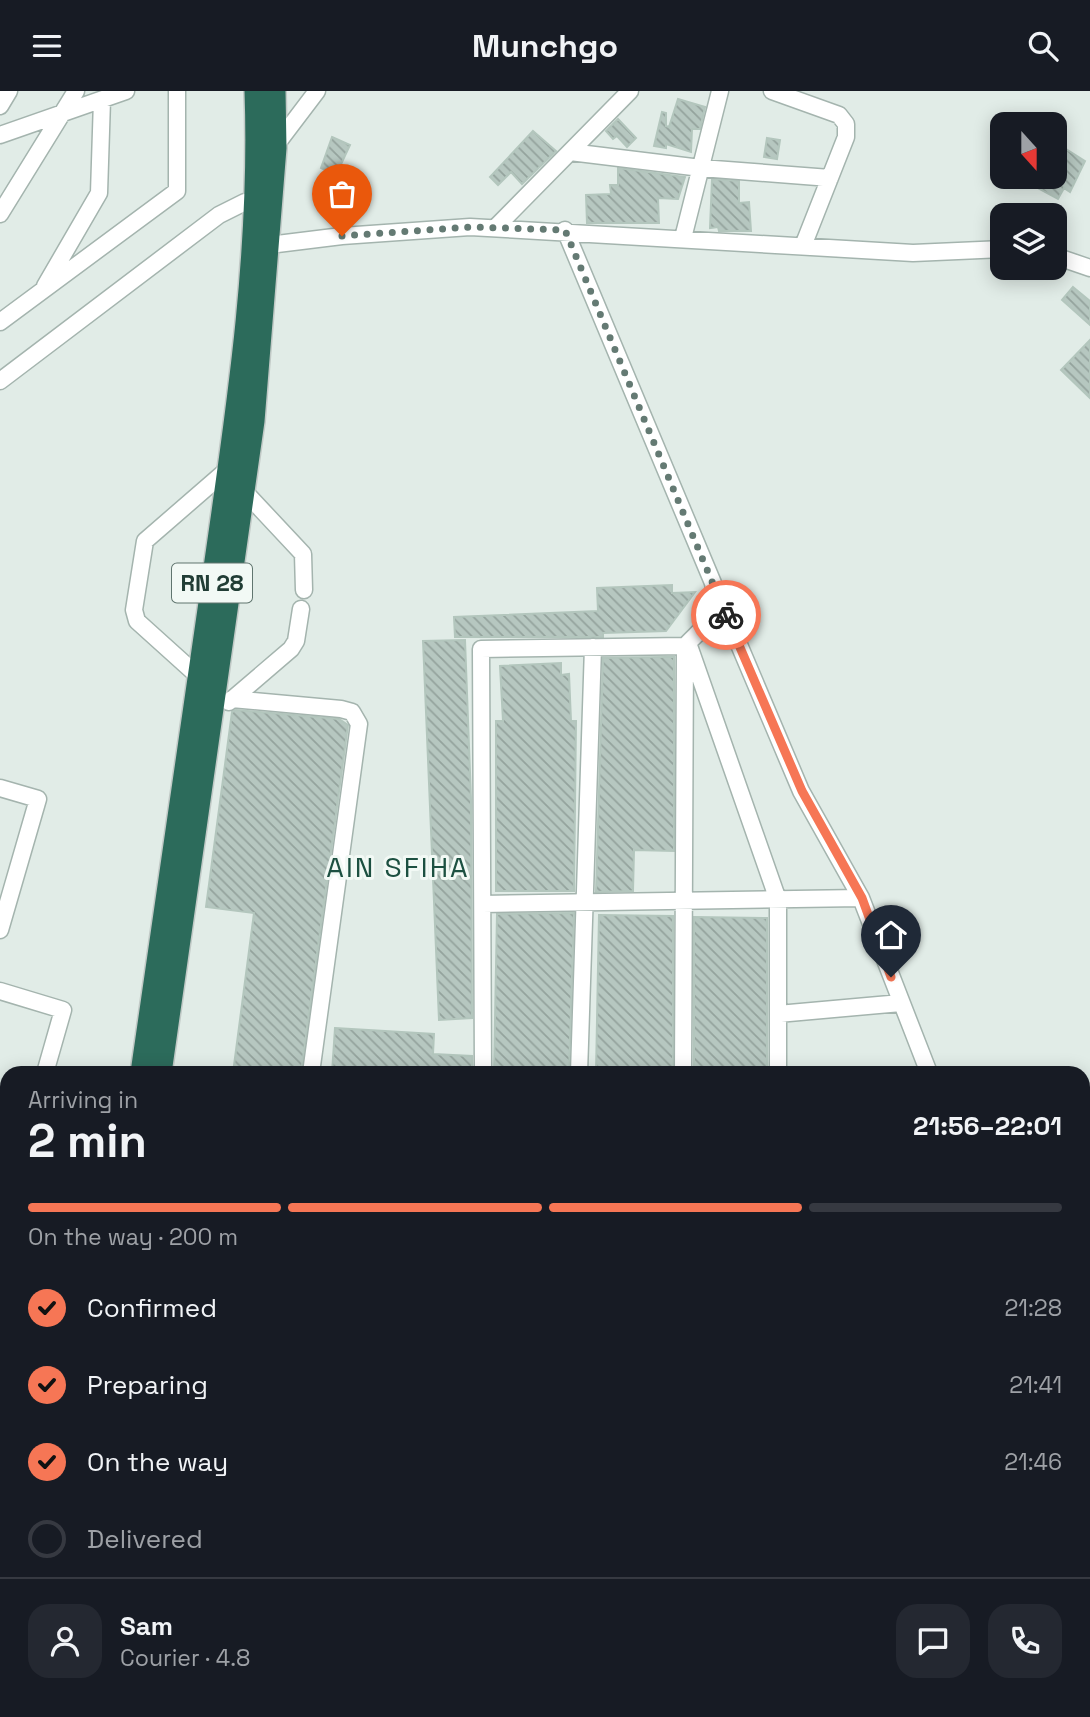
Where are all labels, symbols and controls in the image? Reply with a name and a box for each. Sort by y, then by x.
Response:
text: Munchgo [472,26,618,66]
icon: menu [28,27,66,65]
icon: search [1024,27,1062,65]
north arrow [990,112,1068,189]
map controls [990,112,1067,280]
pin [312,164,372,236]
icon: bag [323,175,361,213]
button: layers [990,203,1067,280]
road number: RN 28 [172,563,252,603]
courier [691,580,761,650]
icon: bike [707,596,745,634]
district label: AIN SFIHA [326,849,470,885]
pin [861,905,921,977]
icon: home [872,916,910,954]
text: Arriving in [28,1085,138,1115]
text: 21:56–22:01 [913,1109,1062,1143]
text: 2 min [28,1112,147,1170]
text: On the way · 200 m [28,1222,238,1252]
icon: check [28,1289,66,1327]
text: Confirmed [87,1291,217,1325]
text: 21:28 [1005,1293,1062,1323]
icon: check [28,1366,66,1404]
text: Preparing [87,1368,208,1402]
text: 21:41 [1009,1370,1062,1400]
icon: check [28,1443,66,1481]
text: On the way [87,1445,228,1479]
text: 21:46 [1004,1447,1062,1477]
text: Delivered [87,1522,203,1556]
button: person [28,1604,102,1678]
button: chat [896,1604,970,1678]
button: phone [988,1604,1062,1678]
text: Sam [120,1609,173,1643]
text: Courier · 4.8 [120,1643,250,1673]

